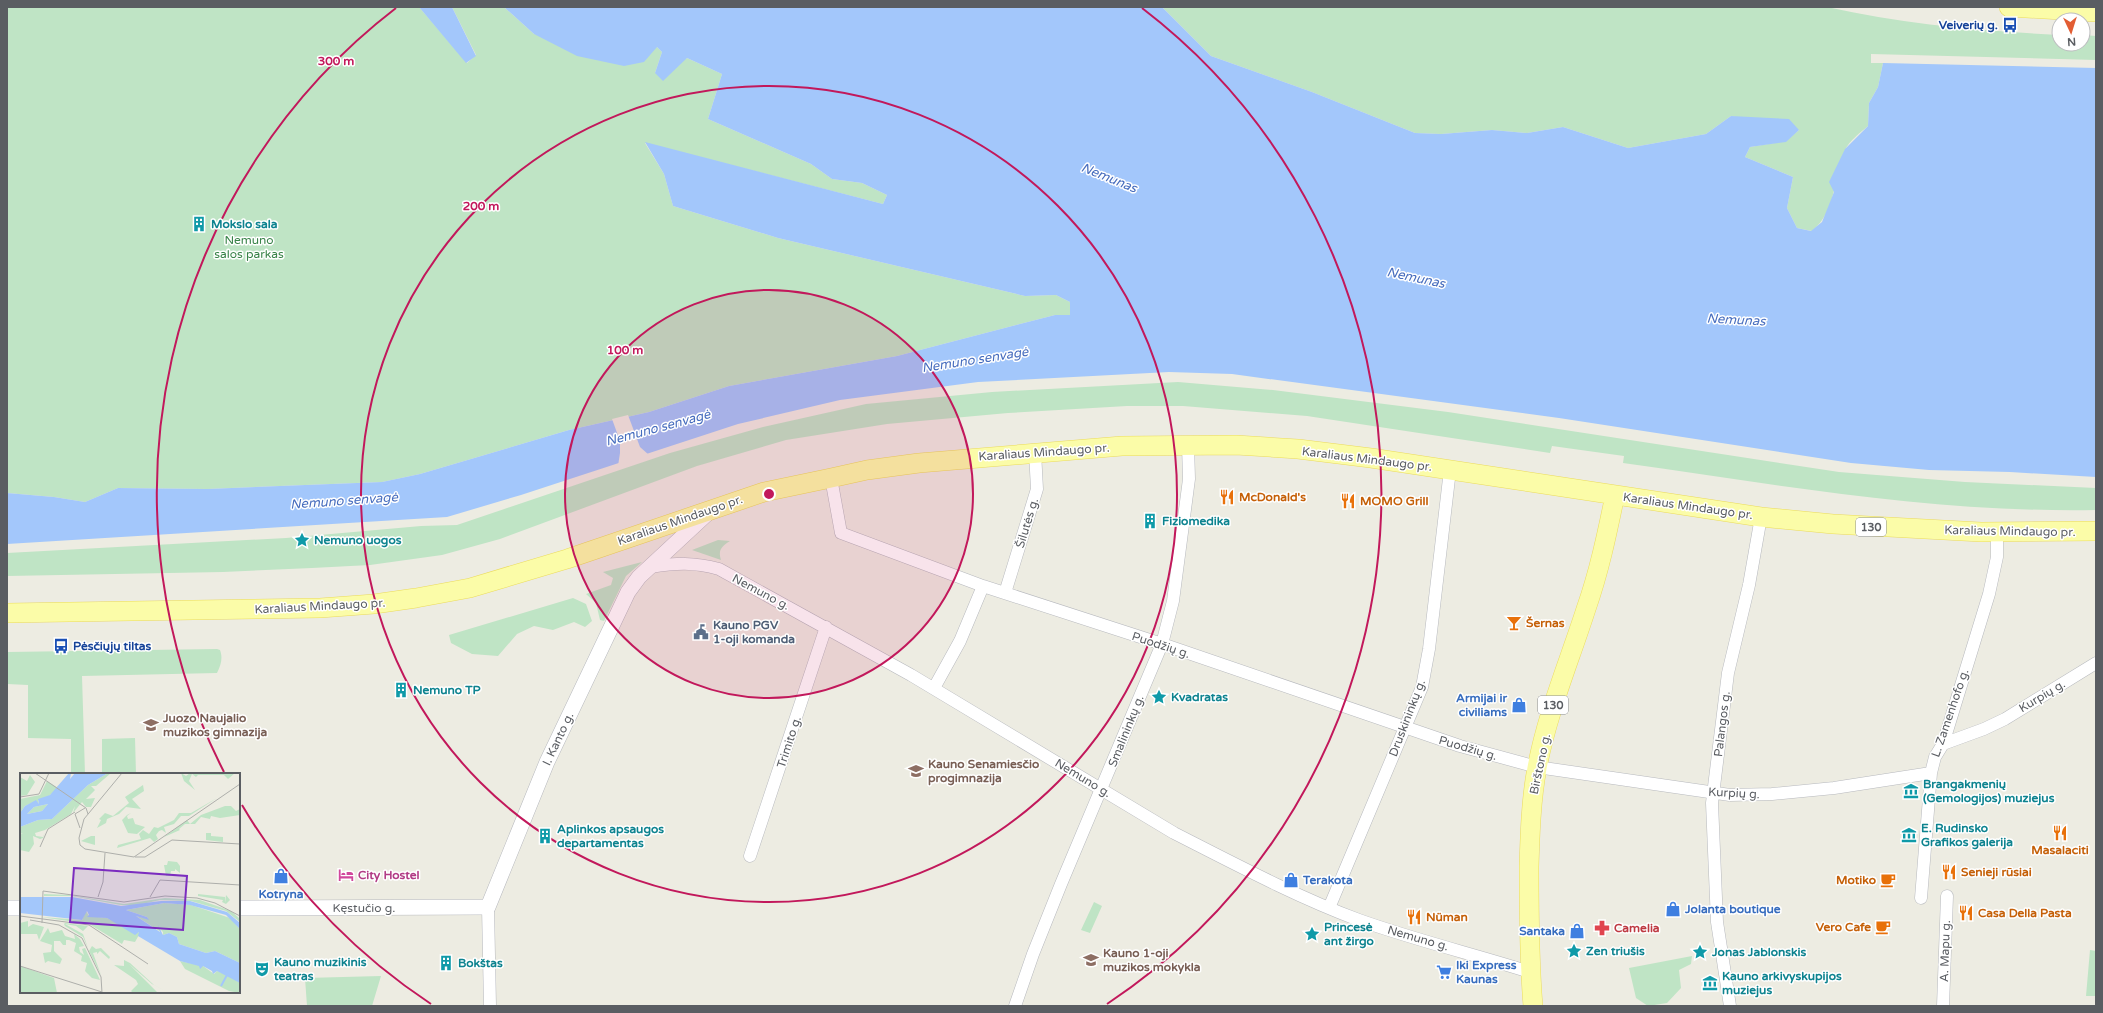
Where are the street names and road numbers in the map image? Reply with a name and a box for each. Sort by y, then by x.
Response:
street label: Karaliaus Mindaugo pr. [978,440,1110,464]
street label: Karaliaus Mindaugo pr. [1301,444,1433,474]
street label: Karaliaus Mindaugo pr. [1622,490,1754,522]
street label: Karaliaus Mindaugo pr. [616,492,744,548]
street label: Šilutės g. [1013,496,1041,550]
road number: 130 [1856,518,1886,536]
street label: Karaliaus Mindaugo pr. [1944,523,2076,539]
street label: Nemuno g. [730,571,792,613]
street label: Karaliaus Mindaugo pr. [254,596,386,616]
street label: Puodžių g. [1130,629,1192,661]
street label: L. Zamenhofo g. [1928,667,1972,759]
street label: Kurpių g. [2016,677,2068,715]
street label: Druskininkų g. [1386,678,1428,758]
street label: Palangos g. [1711,690,1733,758]
street label: Smalininkų g. [1105,693,1147,769]
road number: 130 [1538,696,1568,714]
street label: I. Kanto g. [540,710,576,768]
street label: Trimito g. [774,714,804,770]
street label: Birštono g. [1527,732,1553,796]
street label: Puodžių g. [1437,733,1499,763]
street label: Nemuno g. [1052,756,1114,800]
street label: Kurpių g. [1708,785,1760,801]
street label: Kęstučio g. [333,901,395,915]
street label: A. Mapu g. [1937,920,1953,982]
street label: Nemuno g. [1386,923,1450,953]

